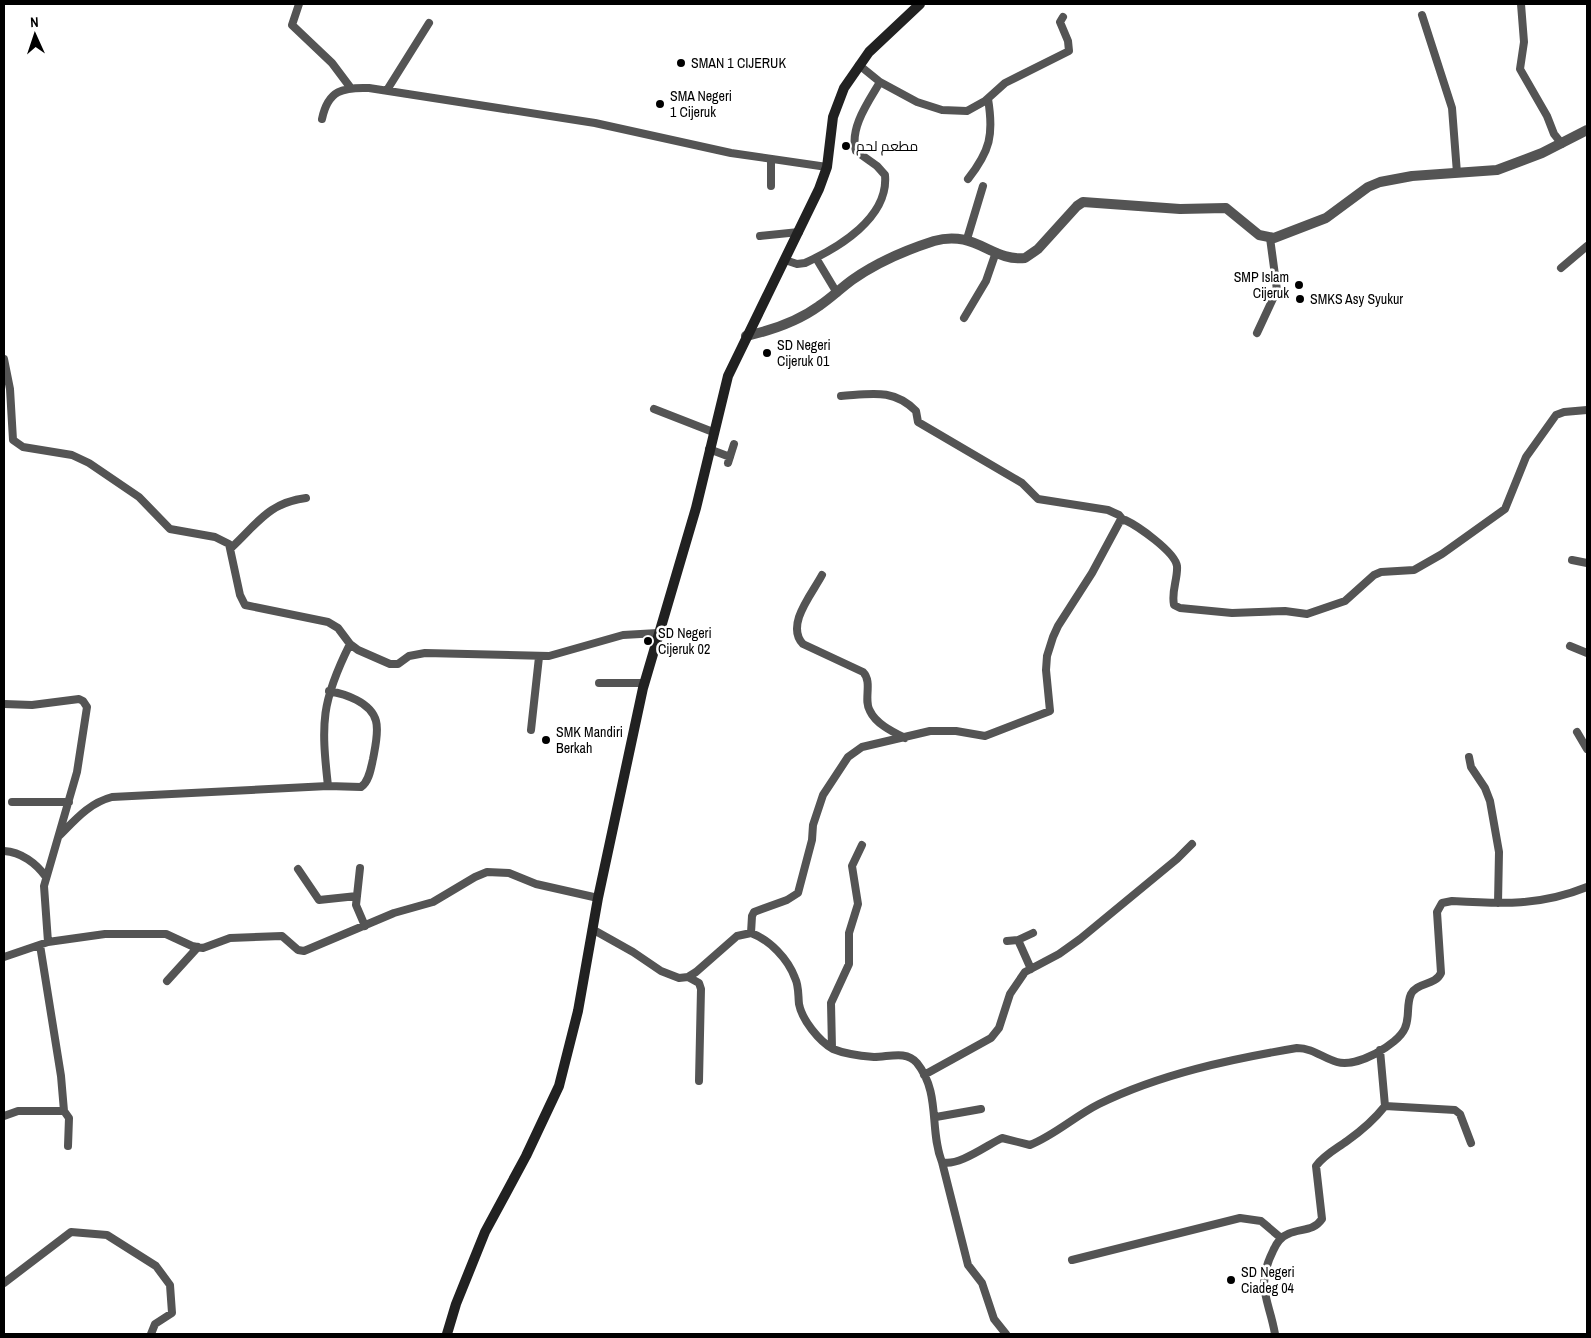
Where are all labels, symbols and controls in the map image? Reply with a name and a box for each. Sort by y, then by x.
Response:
north arrow [10,10,60,60]
text: N [30,13,39,31]
place label: SMAN 1 CIJERUK [691,54,786,72]
marker: SMAN 1 CIJERUK [675,57,687,69]
place label: SMA Negeri 1 Cijeruk [670,87,732,121]
marker: SMA Negeri 1 Cijeruk [654,98,666,110]
place label: مطعم لحم [856,137,918,156]
marker: مطعم لحم [840,140,852,152]
place label: SMP Islam Cijeruk [1234,268,1289,302]
marker: SMP Islam Cijeruk [1293,279,1305,291]
place label: SMKS Asy Syukur [1310,290,1403,308]
marker: SMKS Asy Syukur [1294,293,1306,305]
place label: SD Negeri Cijeruk 01 [777,336,831,370]
marker: SD Negeri Cijeruk 01 [761,347,773,359]
place label: SD Negeri Cijeruk 02 [658,624,712,658]
marker: SD Negeri Cijeruk 02 [642,635,654,647]
place label: SMK Mandiri Berkah [556,723,623,757]
marker: SMK Mandiri Berkah [540,734,552,746]
place label: SD Negeri Ciadeg 04 [1241,1263,1295,1297]
marker: SD Negeri Ciadeg 04 [1225,1274,1237,1286]

